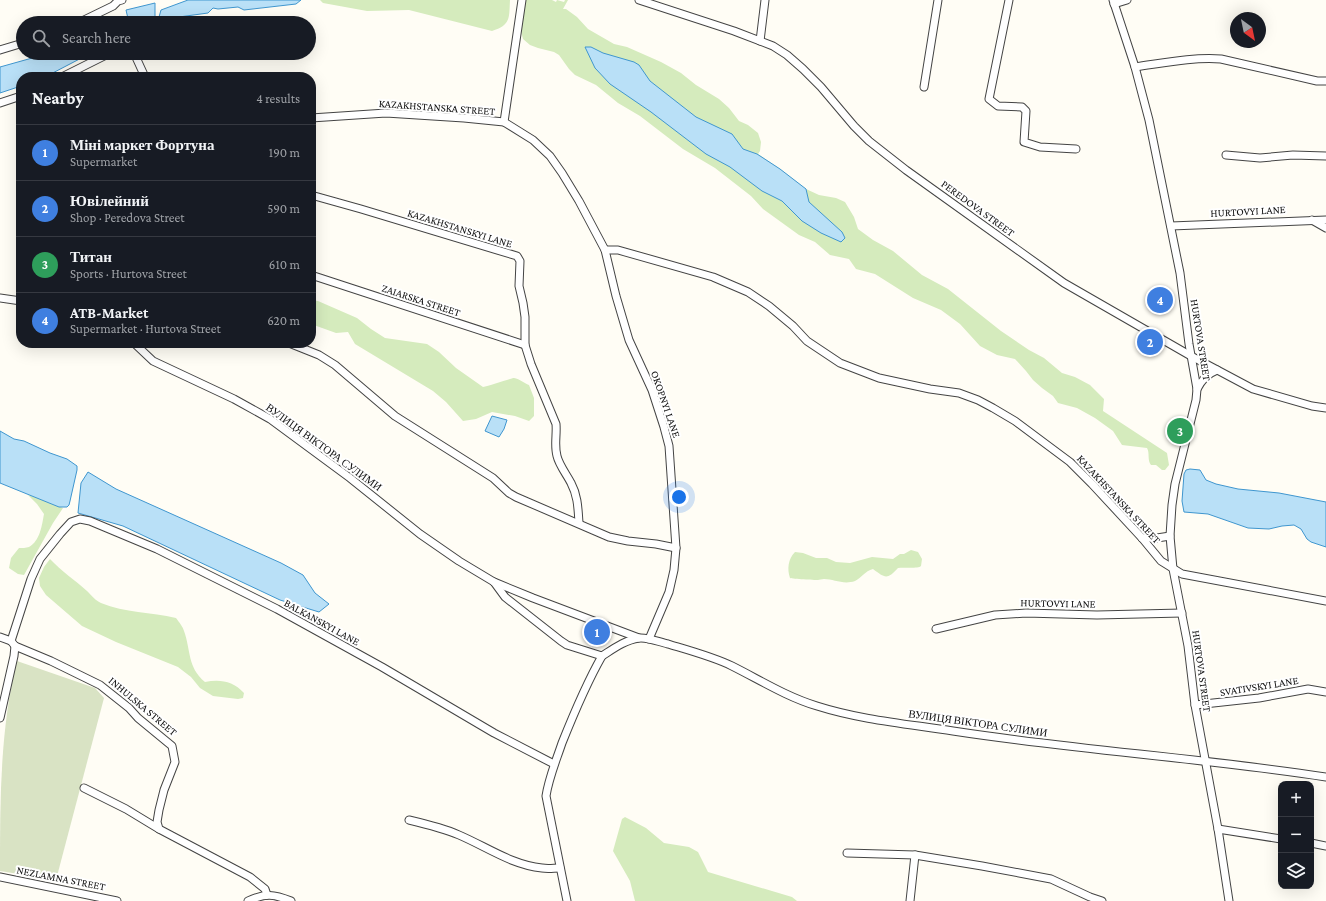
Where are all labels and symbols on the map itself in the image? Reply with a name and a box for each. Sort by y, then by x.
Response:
north arrow [1230,12,1266,48]
street label: KAZAKHSTANSKA STREET [378,97,496,117]
street label: PEREDOVA STREET [939,177,1017,239]
street label: HURTOVYI LANE [1210,203,1286,219]
street label: KAZAKHSTANSKYI LANE [406,206,514,250]
street label: ZAIARSKA STREET [380,282,462,318]
pin: 4 [1147,285,1173,315]
street label: HURTOVA STREET [1189,298,1213,382]
pin: 2 [1137,327,1163,357]
street label: OKOPNYI LANE [649,369,683,439]
street label: ВУЛИЦЯ ВІКТОРА СУЛИМИ [264,401,384,493]
pin: 3 [1167,416,1193,446]
street label: KAZAKHSTANSKA STREET [1075,452,1163,546]
your location [669,487,689,507]
street label: BALKANSKYI LANE [282,596,362,648]
street label: HURTOVYI LANE [1020,596,1096,610]
pin: 1 [584,617,610,647]
street label: HURTOVA STREET [1190,629,1214,713]
street label: INHULSKA STREET [107,674,179,738]
street label: SVATIVSKYI LANE [1219,674,1299,698]
street label: ВУЛИЦЯ ВІКТОРА СУЛИМИ [908,707,1048,739]
street label: NEZLAMNA STREET [16,863,107,893]

